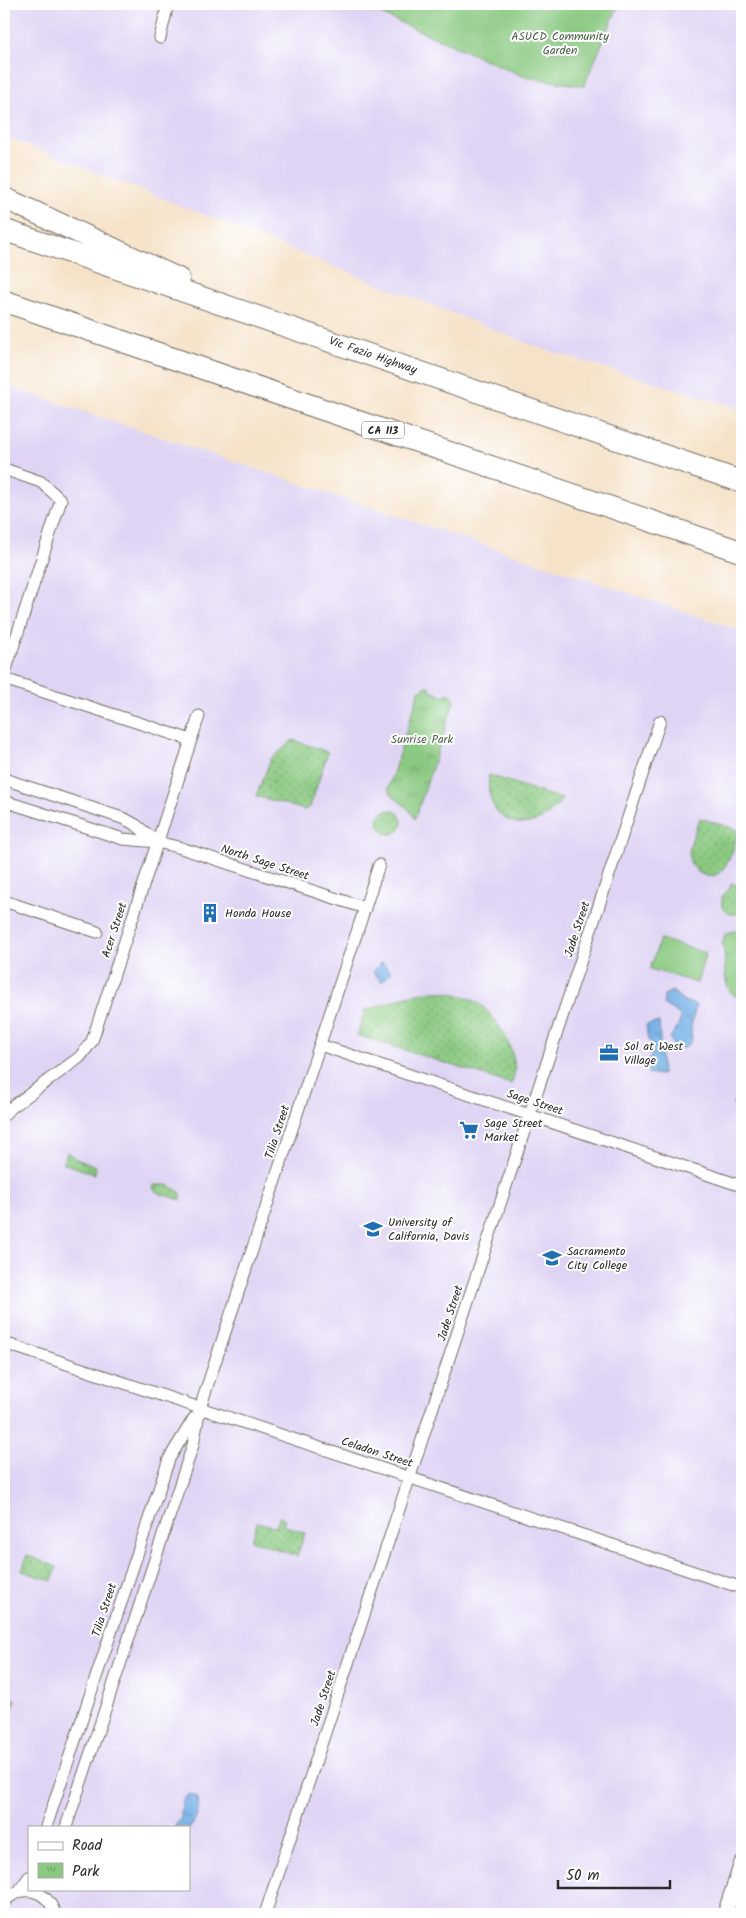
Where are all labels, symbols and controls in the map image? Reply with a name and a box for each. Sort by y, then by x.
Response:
park label: ASUCD Community Garden [511,27,609,60]
street label: Vic Fazio Highway [326,332,420,380]
road number: CA 113 [362,422,404,438]
park label: Sunrise Park [391,730,454,749]
street label: North Sage Street [218,839,312,886]
street label: Jade Street [559,898,596,960]
street label: Acer Street [97,900,132,960]
building icon: Honda House [199,902,221,924]
place label: Honda House [225,904,292,923]
place label: Sol at West Village [624,1037,684,1070]
office icon: Sol at West Village [598,1042,620,1064]
street label: Sage Street [504,1084,566,1121]
street label: Tilia Street [260,1102,295,1162]
place label: Sage Street Market [484,1114,543,1147]
supermarket icon: Sage Street Market [458,1119,480,1141]
place label: University of California, Davis [388,1213,469,1246]
school or university icon: University of California, Davis [362,1218,384,1240]
place label: Sacramento City College [567,1242,628,1275]
school or university icon: Sacramento City College [541,1247,563,1269]
street label: Jade Street [432,1282,469,1344]
street label: Celadon Street [339,1432,415,1473]
street label: Tilia Street [87,1580,122,1640]
street label: Jade Street [305,1667,342,1729]
legend [28,1826,190,1890]
text: Road [72,1834,103,1858]
scale bar [558,1858,671,1890]
text: Park [72,1860,100,1884]
text: 50 m [566,1864,600,1888]

